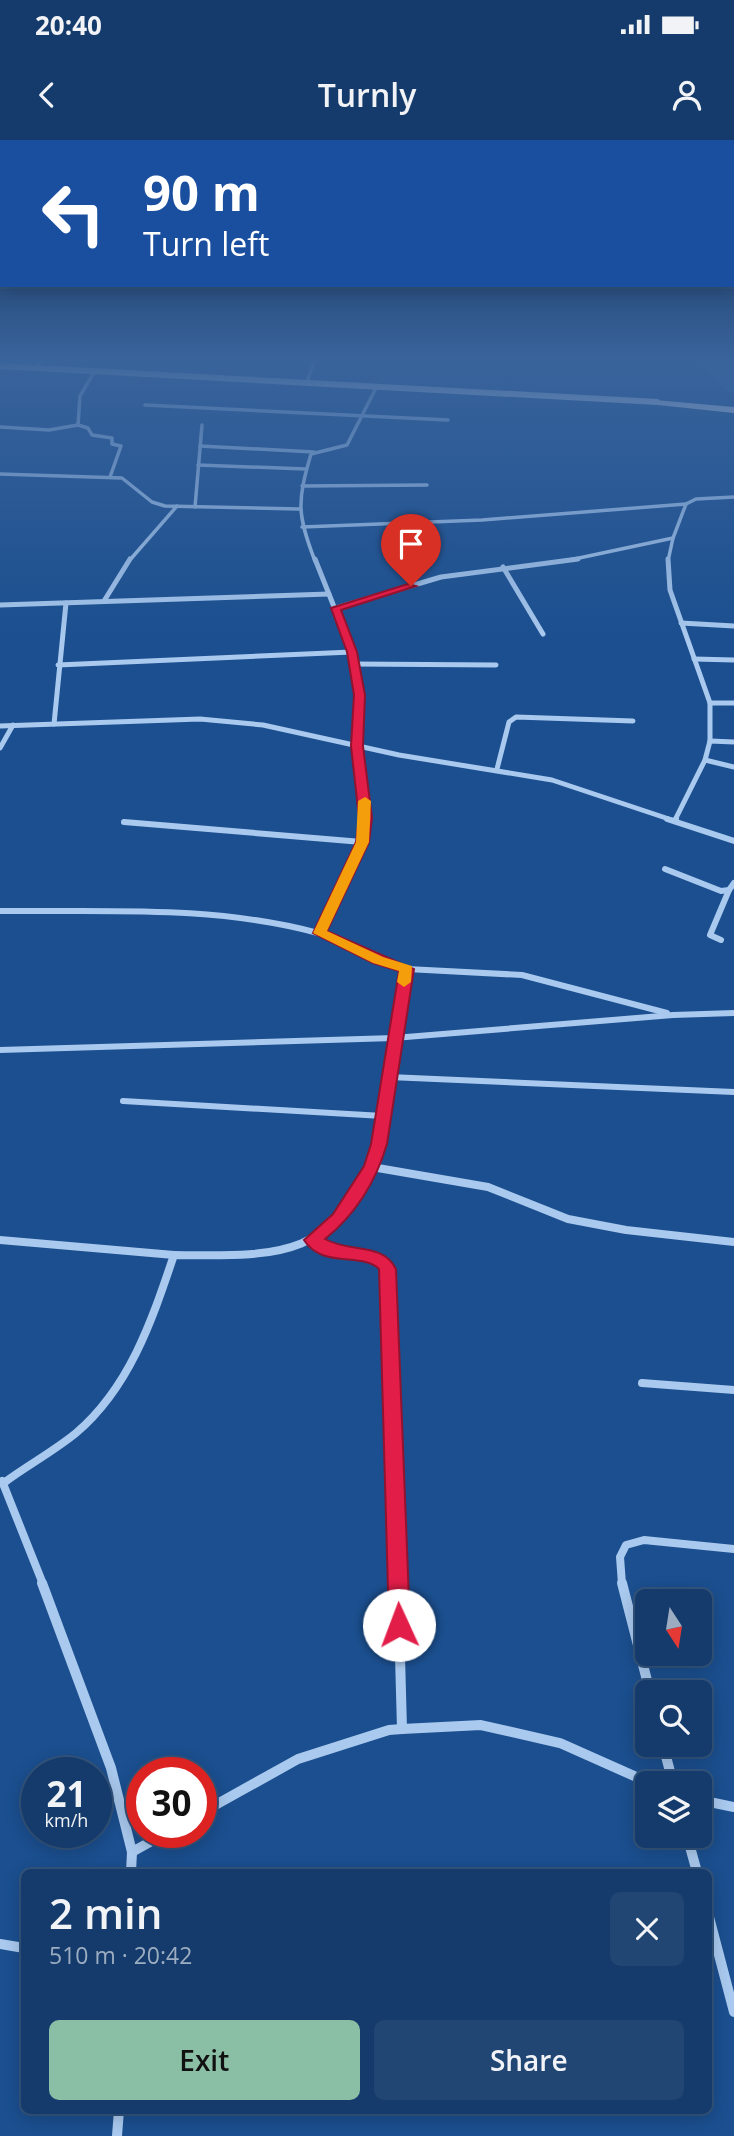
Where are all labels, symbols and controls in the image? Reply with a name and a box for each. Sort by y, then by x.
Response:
text: 20:40 [35,7,102,43]
text: Turnly [318,73,416,116]
icon: back [28,76,66,114]
icon: person [668,76,706,114]
text: 90 m [143,159,260,225]
icon: left [28,168,119,259]
text: Turn left [143,222,269,265]
pin [381,514,441,586]
icon: arrive [392,525,430,563]
position arrow [362,1588,436,1662]
north arrow [635,1589,712,1666]
map controls [635,1589,712,1848]
button: search [635,1680,712,1757]
speed limit sign: 30 [126,1757,217,1848]
text: 21 [46,1770,87,1817]
button: layers [635,1771,712,1848]
text: km/h [45,1808,88,1832]
text: 2 min [49,1884,162,1941]
button: close [610,1892,684,1966]
text: 510 m · 20:42 [49,1939,192,1971]
button: Exit [49,2020,360,2100]
button: Share [374,2020,684,2100]

